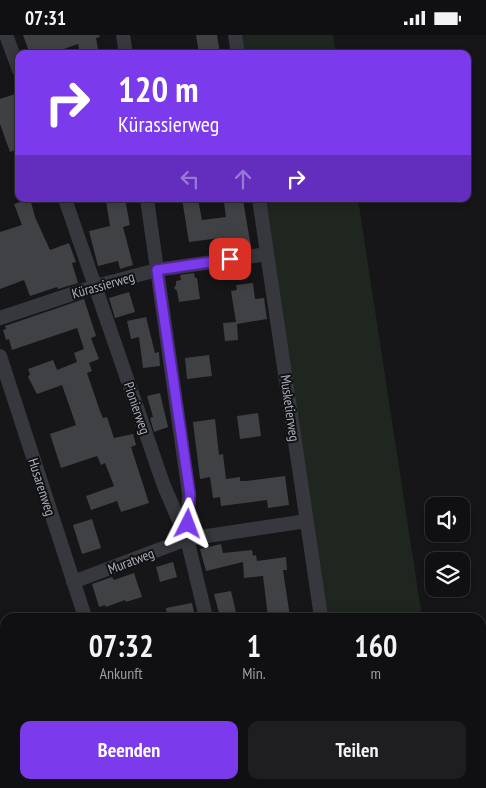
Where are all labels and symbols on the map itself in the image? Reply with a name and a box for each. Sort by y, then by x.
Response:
pin [209,238,251,280]
street label: Kürassierweg [70,267,136,303]
street label: Musketierweg [276,373,304,443]
street label: Pionierweg [120,380,154,436]
street label: Husarenweg [24,456,60,518]
position arrow [161,497,213,549]
street label: Muratweg [105,544,157,578]

